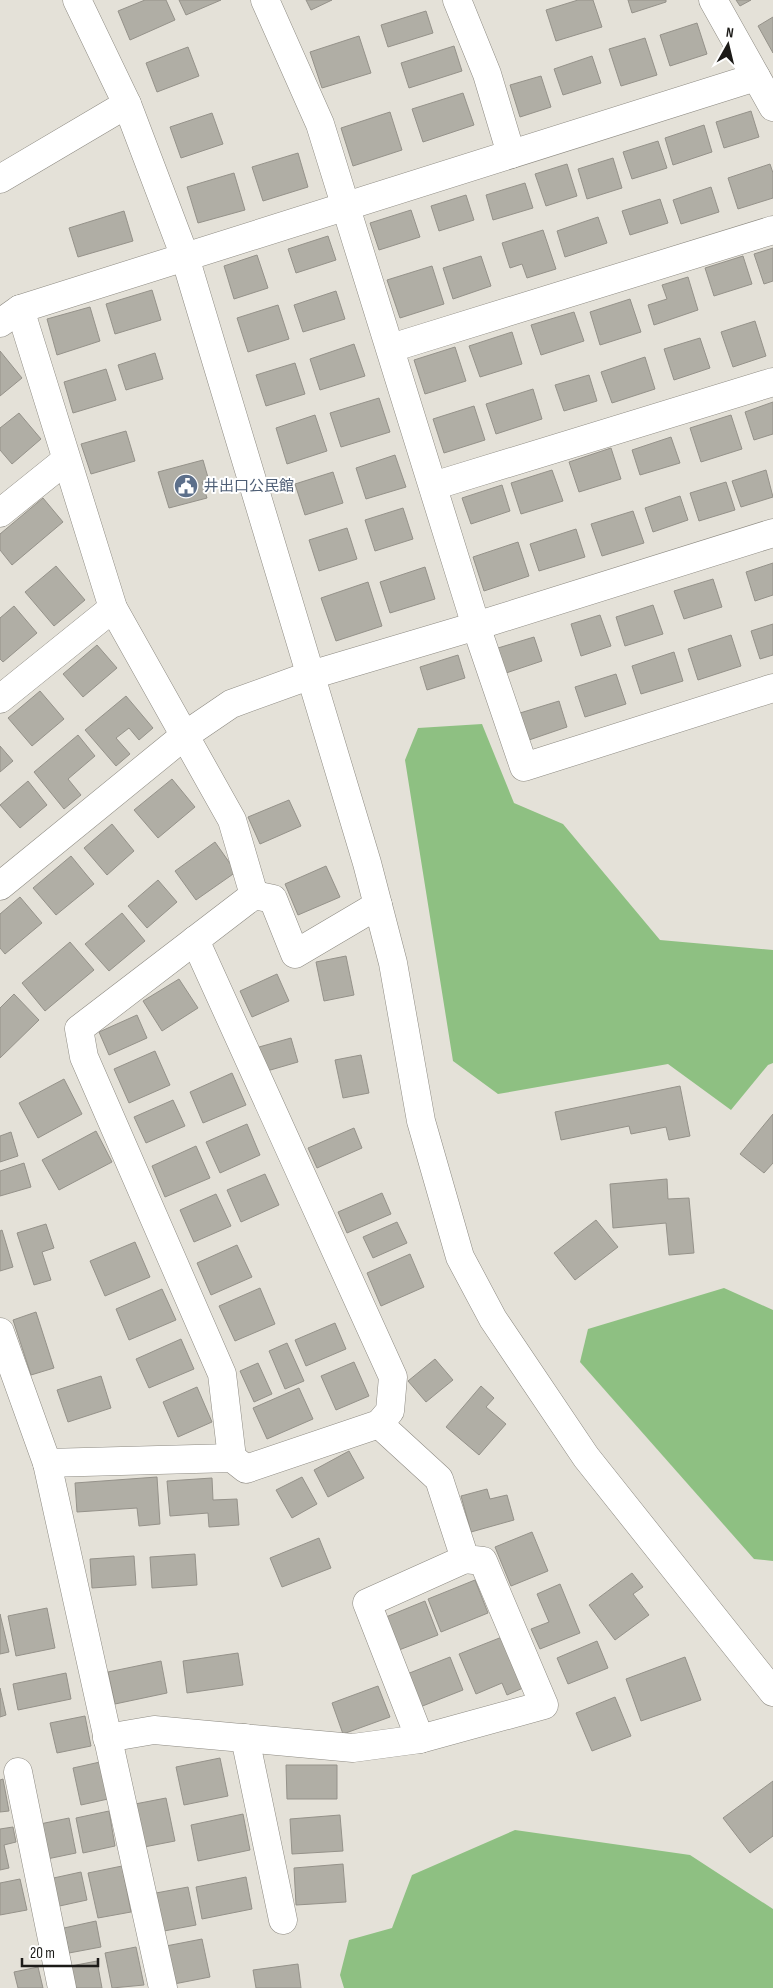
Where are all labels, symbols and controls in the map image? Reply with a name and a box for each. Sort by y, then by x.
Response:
north arrow [703,20,753,70]
text: N [725,24,735,42]
public building icon: 井出口公民館 [173,473,199,499]
place label: 井出口公民館 [204,477,294,496]
scale bar [22,1936,99,1968]
text: 20 m [30,1944,55,1963]

